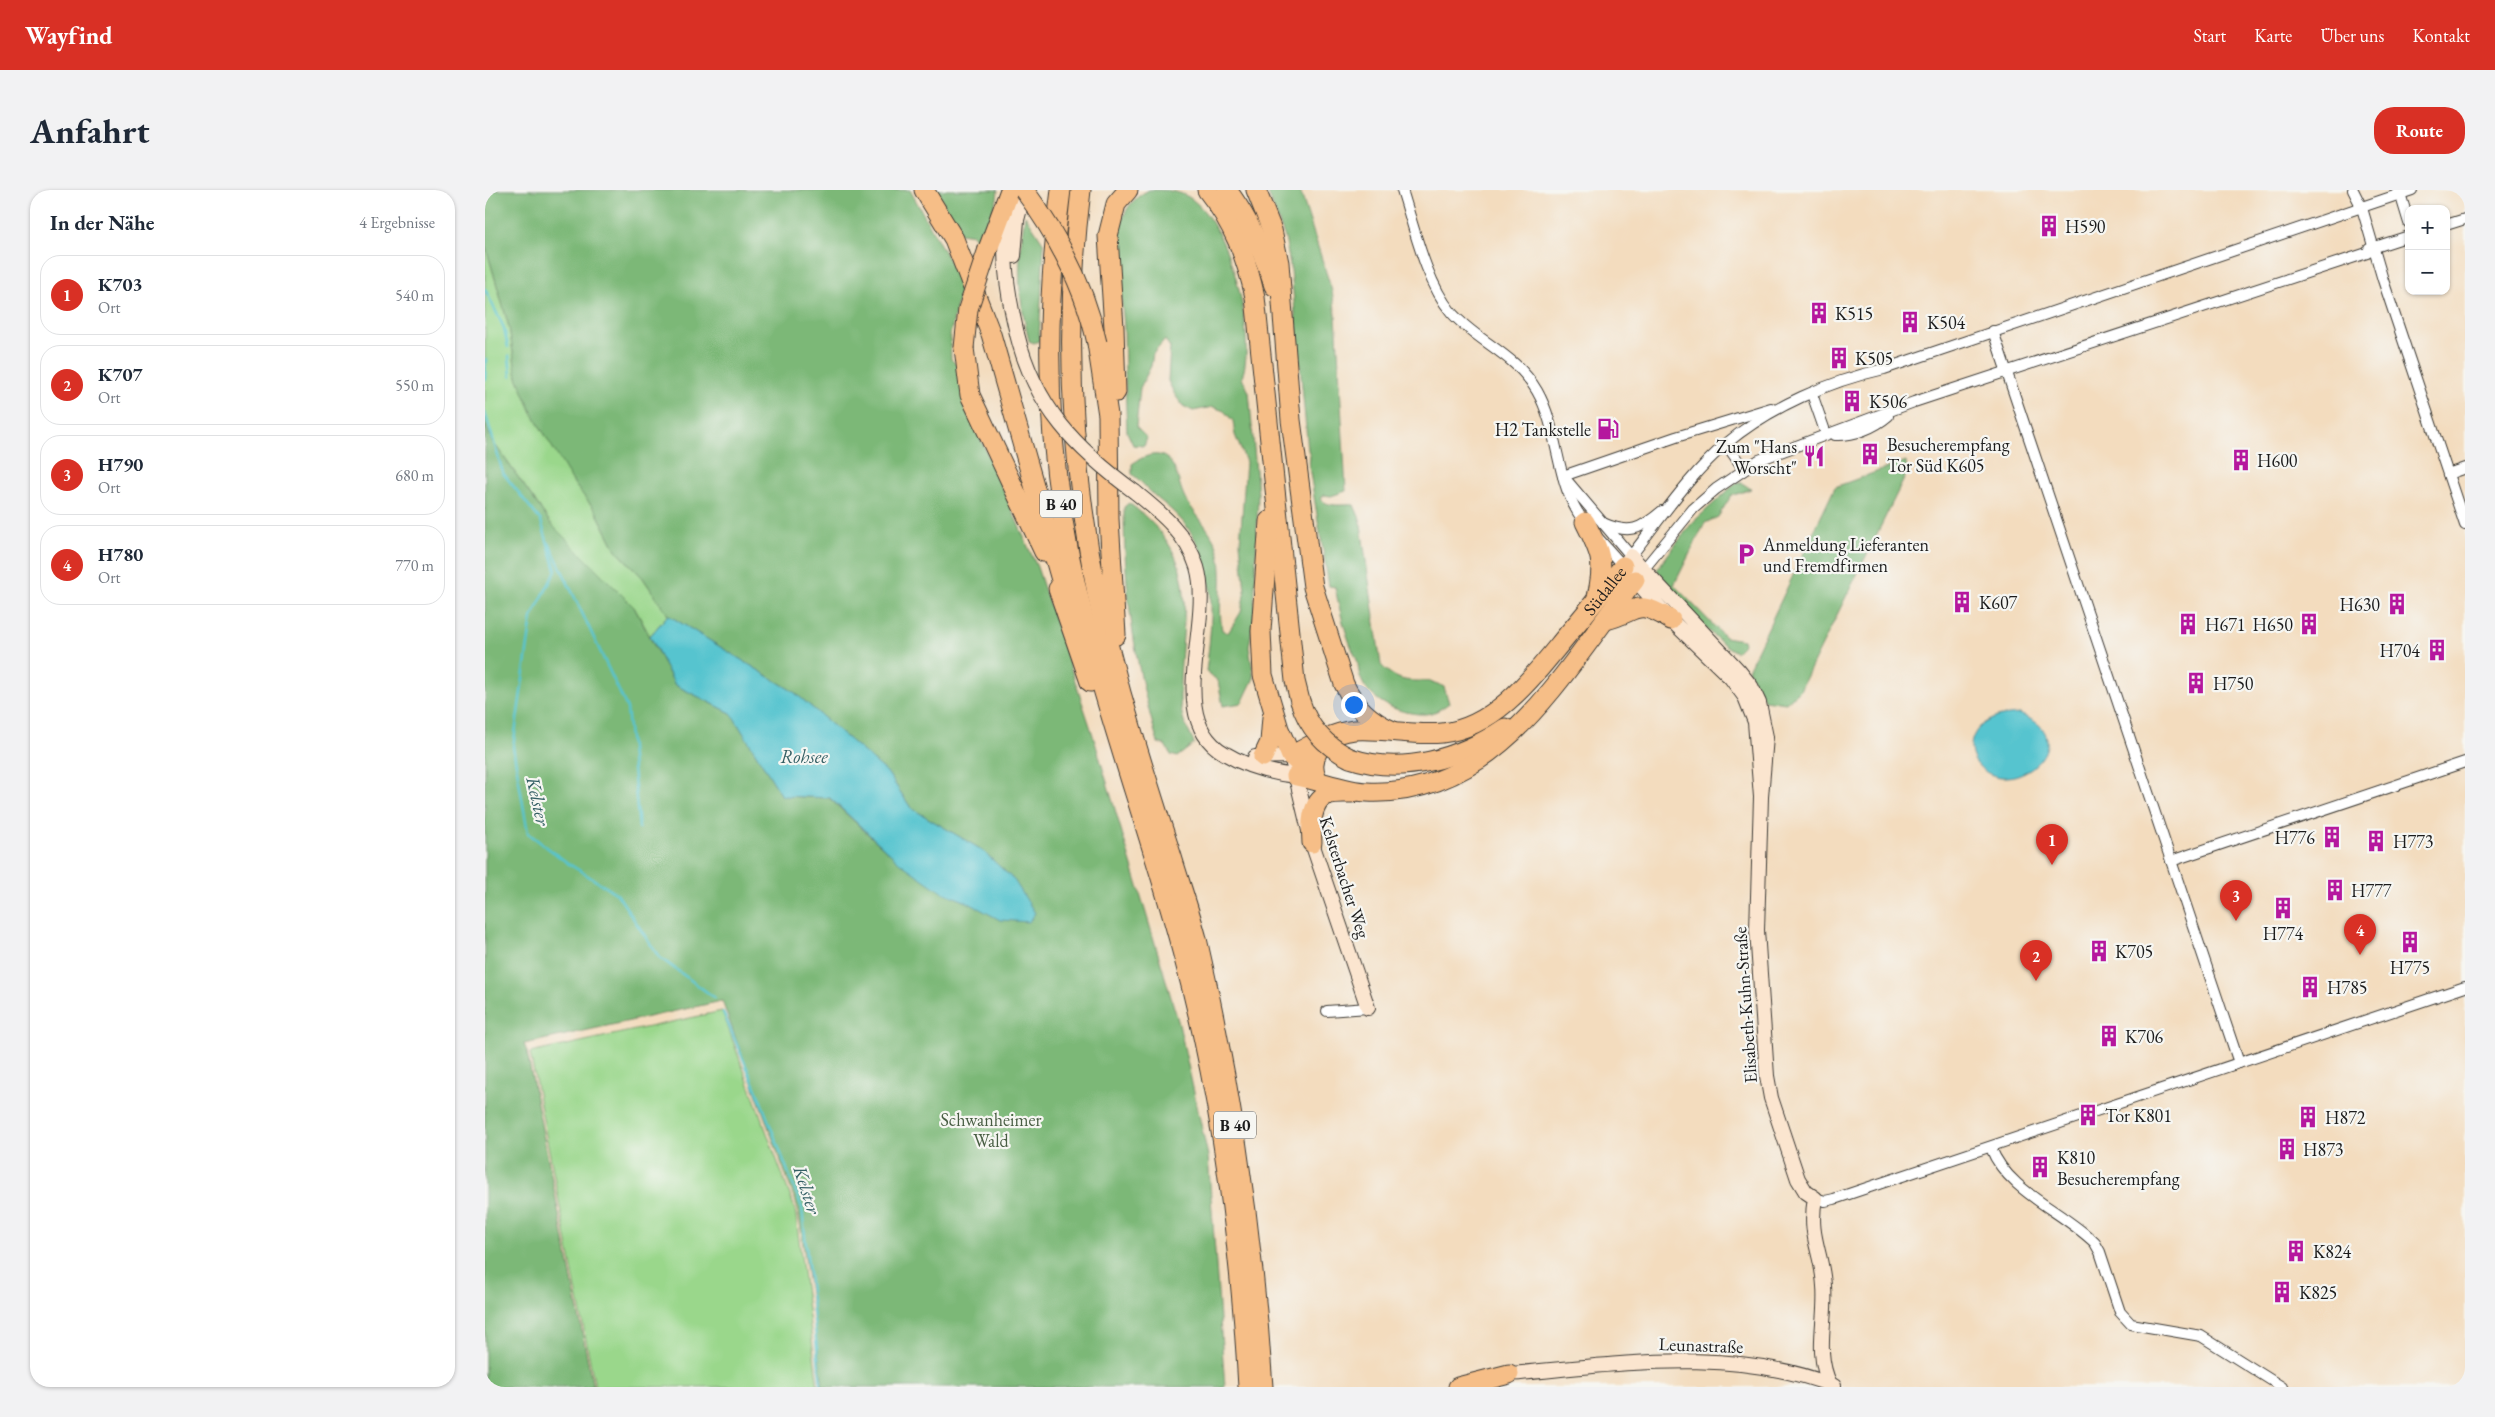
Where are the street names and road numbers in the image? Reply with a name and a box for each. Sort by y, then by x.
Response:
road number: B 40 [1040,490,1082,518]
street label: Südallee [1577,561,1631,620]
street label: Kelsterbacher Weg [1314,813,1376,941]
street label: Elisabeth-Kuhn-Straße [1728,926,1762,1084]
road number: B 40 [1214,1112,1256,1138]
street label: Leunastraße [1658,1332,1744,1358]

